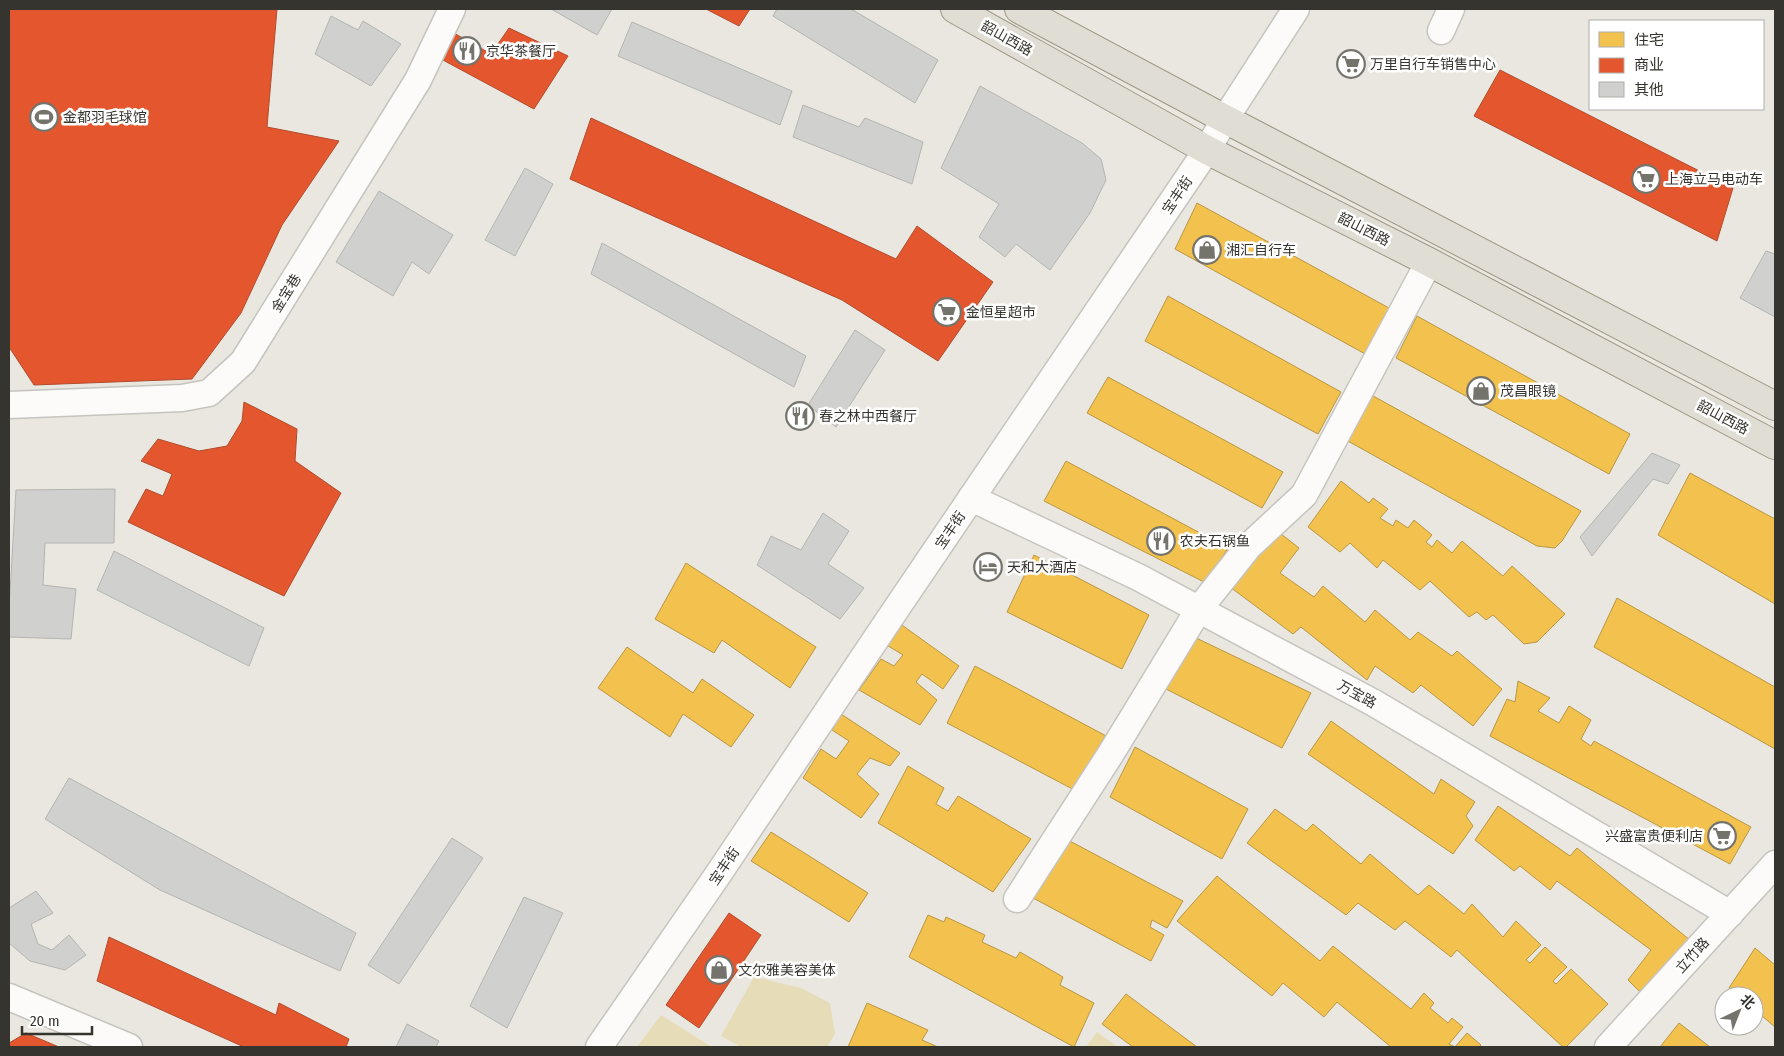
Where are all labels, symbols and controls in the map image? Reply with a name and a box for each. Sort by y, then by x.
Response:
street label: 韶山西路 [978,17,1035,59]
legend [1589,20,1764,110]
text: 住宅 [1634,31,1664,49]
restaurant icon: 京华茶餐厅 [452,36,482,66]
place label: 京华茶餐厅 [486,43,556,60]
supermarket icon: 万里自行车销售中心 [1336,49,1366,79]
place label: 万里自行车销售中心 [1370,56,1496,73]
text: 商业 [1634,56,1664,74]
text: 其他 [1634,81,1664,99]
sports icon: 金都羽毛球馆 [29,102,59,132]
place label: 金都羽毛球馆 [63,109,147,126]
supermarket icon: 上海立马电动车 [1631,164,1661,194]
place label: 上海立马电动车 [1665,171,1763,188]
street label: 宝丰街 [1159,173,1196,217]
street label: 韶山西路 [1335,209,1393,250]
shop icon: 湘汇自行车 [1192,235,1222,265]
place label: 湘汇自行车 [1226,242,1296,259]
street label: 金宝巷 [268,271,305,316]
supermarket icon: 金恒星超市 [932,297,962,327]
place label: 金恒星超市 [966,304,1036,321]
shop icon: 茂昌眼镜 [1466,376,1496,406]
place label: 茂昌眼镜 [1500,383,1556,400]
street label: 韶山西路 [1694,397,1751,438]
restaurant icon: 春之林中西餐厅 [785,401,815,431]
place label: 春之林中西餐厅 [819,408,917,425]
street label: 宝丰街 [932,508,969,552]
restaurant icon: 农夫石锅鱼 [1146,526,1176,556]
place label: 农夫石锅鱼 [1180,533,1250,550]
hotel icon: 天和大酒店 [973,552,1003,582]
place label: 天和大酒店 [1007,559,1077,576]
street label: 万宝路 [1334,677,1379,712]
supermarket icon: 兴盛富贵便利店 [1707,821,1737,851]
place label: 兴盛富贵便利店 [1605,828,1703,845]
street label: 宝丰街 [706,844,743,888]
street label: 立竹路 [1672,934,1713,977]
shop icon: 文尔雅美容美体 [704,955,734,985]
place label: 文尔雅美容美体 [738,962,836,979]
north arrow [1714,986,1764,1036]
text: 北 [1737,991,1758,1013]
scale bar [22,1004,92,1036]
text: 20 m [30,1012,60,1030]

